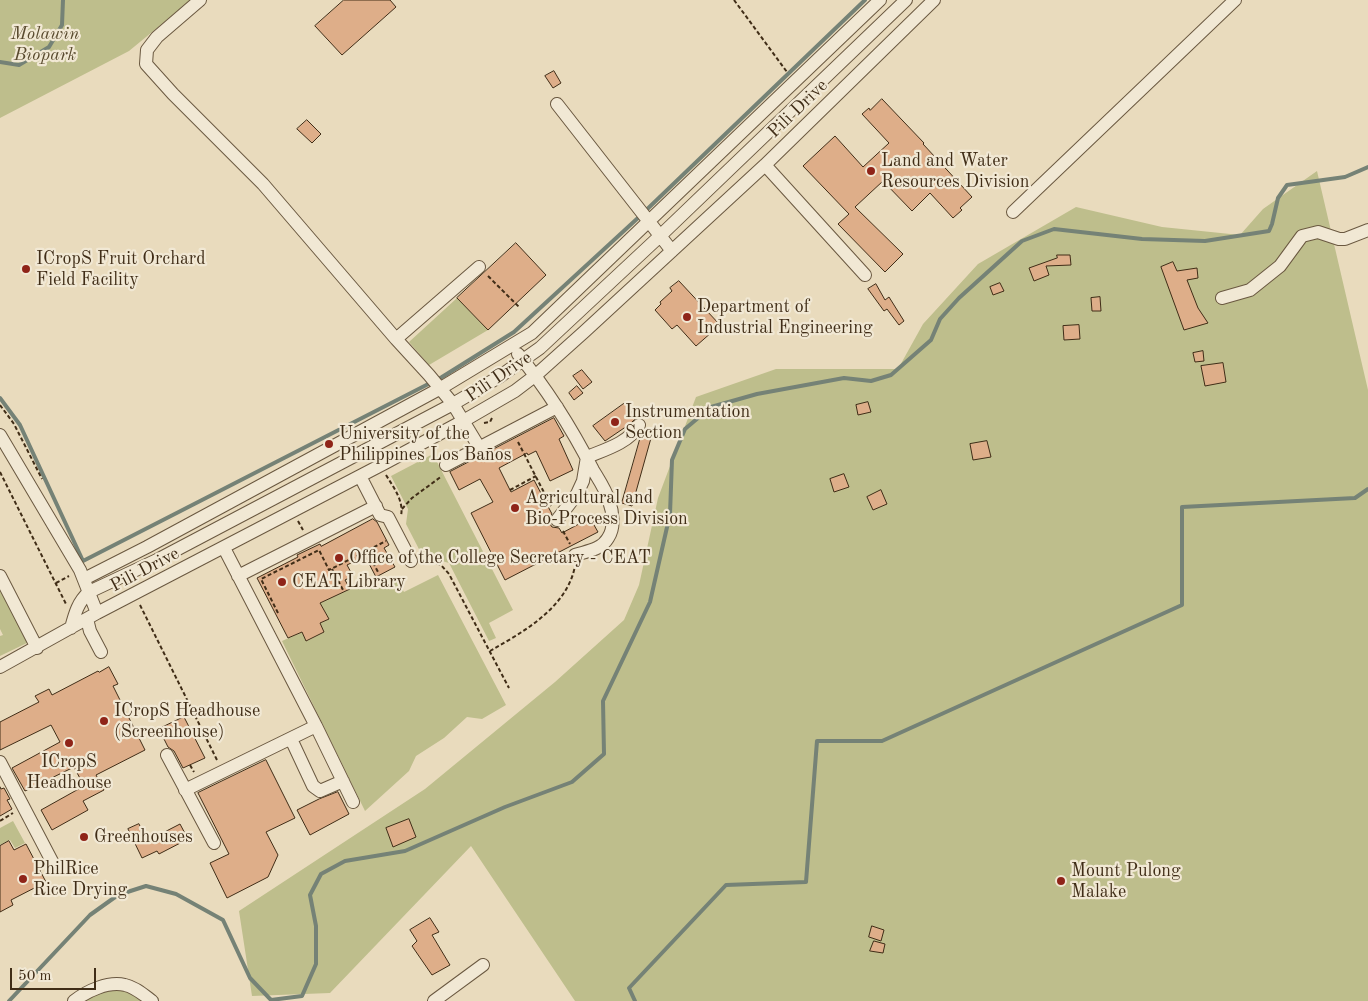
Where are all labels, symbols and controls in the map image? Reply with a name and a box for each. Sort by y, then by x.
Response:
park label: Molawin Biopark [11,23,79,66]
street label: Pili Drive [763,75,833,143]
place label: Land and Water Resources Division [881,150,1029,192]
marker: Land and Water Resources Division [865,165,877,177]
place label: ICropS Fruit Orchard Field Facility [36,248,206,290]
marker: ICropS Fruit Orchard Field Facility [20,263,32,275]
place label: Department of Industrial Engineering [697,296,873,338]
marker: Department of Industrial Engineering [681,311,693,323]
street label: Pili Drive [462,347,536,407]
place label: Instrumentation Section [625,401,750,444]
marker: Instrumentation Section [609,416,621,428]
place label: University of the Philippines Los Baños [339,423,512,466]
marker: University of the Philippines Los Baños [323,438,335,450]
place label: Agricultural and Bio-Process Division [525,487,688,530]
marker: Agricultural and Bio-Process Division [509,502,521,514]
street label: Pili Drive [107,543,183,597]
place label: Office of the College Secretary - CEAT [349,547,651,569]
marker: Office of the College Secretary - CEAT [333,552,345,564]
place label: CEAT Library [292,571,406,593]
marker: CEAT Library [276,576,288,588]
place label: ICropS Headhouse (Screenhouse) [114,700,260,742]
marker: ICropS Headhouse (Screenhouse) [98,715,110,727]
marker: ICropS Headhouse [63,737,75,749]
place label: ICropS Headhouse [26,751,112,794]
place label: Greenhouses [94,826,193,848]
marker: Greenhouses [78,831,90,843]
place label: PhilRice Rice Drying [33,858,127,901]
place label: Mount Pulong Malake [1071,860,1181,902]
marker: PhilRice Rice Drying [17,873,29,885]
marker: Mount Pulong Malake [1055,875,1067,887]
scale bar [12,958,99,990]
text: 50 m [18,969,52,984]

